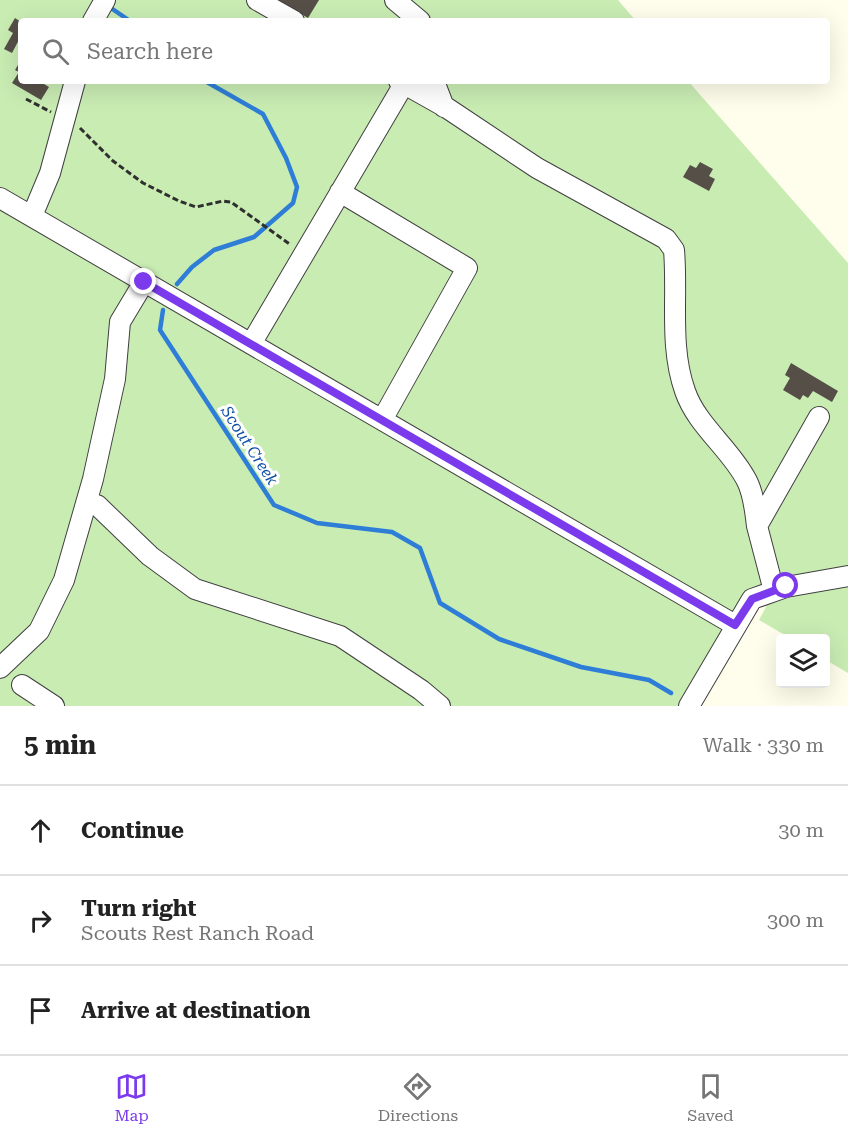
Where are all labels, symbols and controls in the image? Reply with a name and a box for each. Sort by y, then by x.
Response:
search box [18,18,830,84]
icon: search [39,35,72,68]
text: Search here [87,39,213,64]
route end [130,268,156,294]
water label: Scout Creek [217,402,282,488]
route start [772,572,798,598]
map controls [776,634,830,688]
button: layers [776,634,830,688]
text: 5 min [24,730,96,760]
text: Walk · 330 m [703,733,824,757]
icon: ahead [24,814,57,847]
text: Continue [81,818,184,843]
text: 30 m [778,818,824,842]
text: Turn right [81,896,196,921]
icon: right [24,904,57,937]
text: 300 m [767,908,824,932]
text: Scouts Rest Ranch Road [81,921,314,945]
icon: arrive [24,994,57,1027]
text: Arrive at destination [81,998,310,1023]
tab: Map [114,1070,149,1125]
tab: Directions [378,1070,458,1125]
tab: Saved [687,1070,734,1125]

